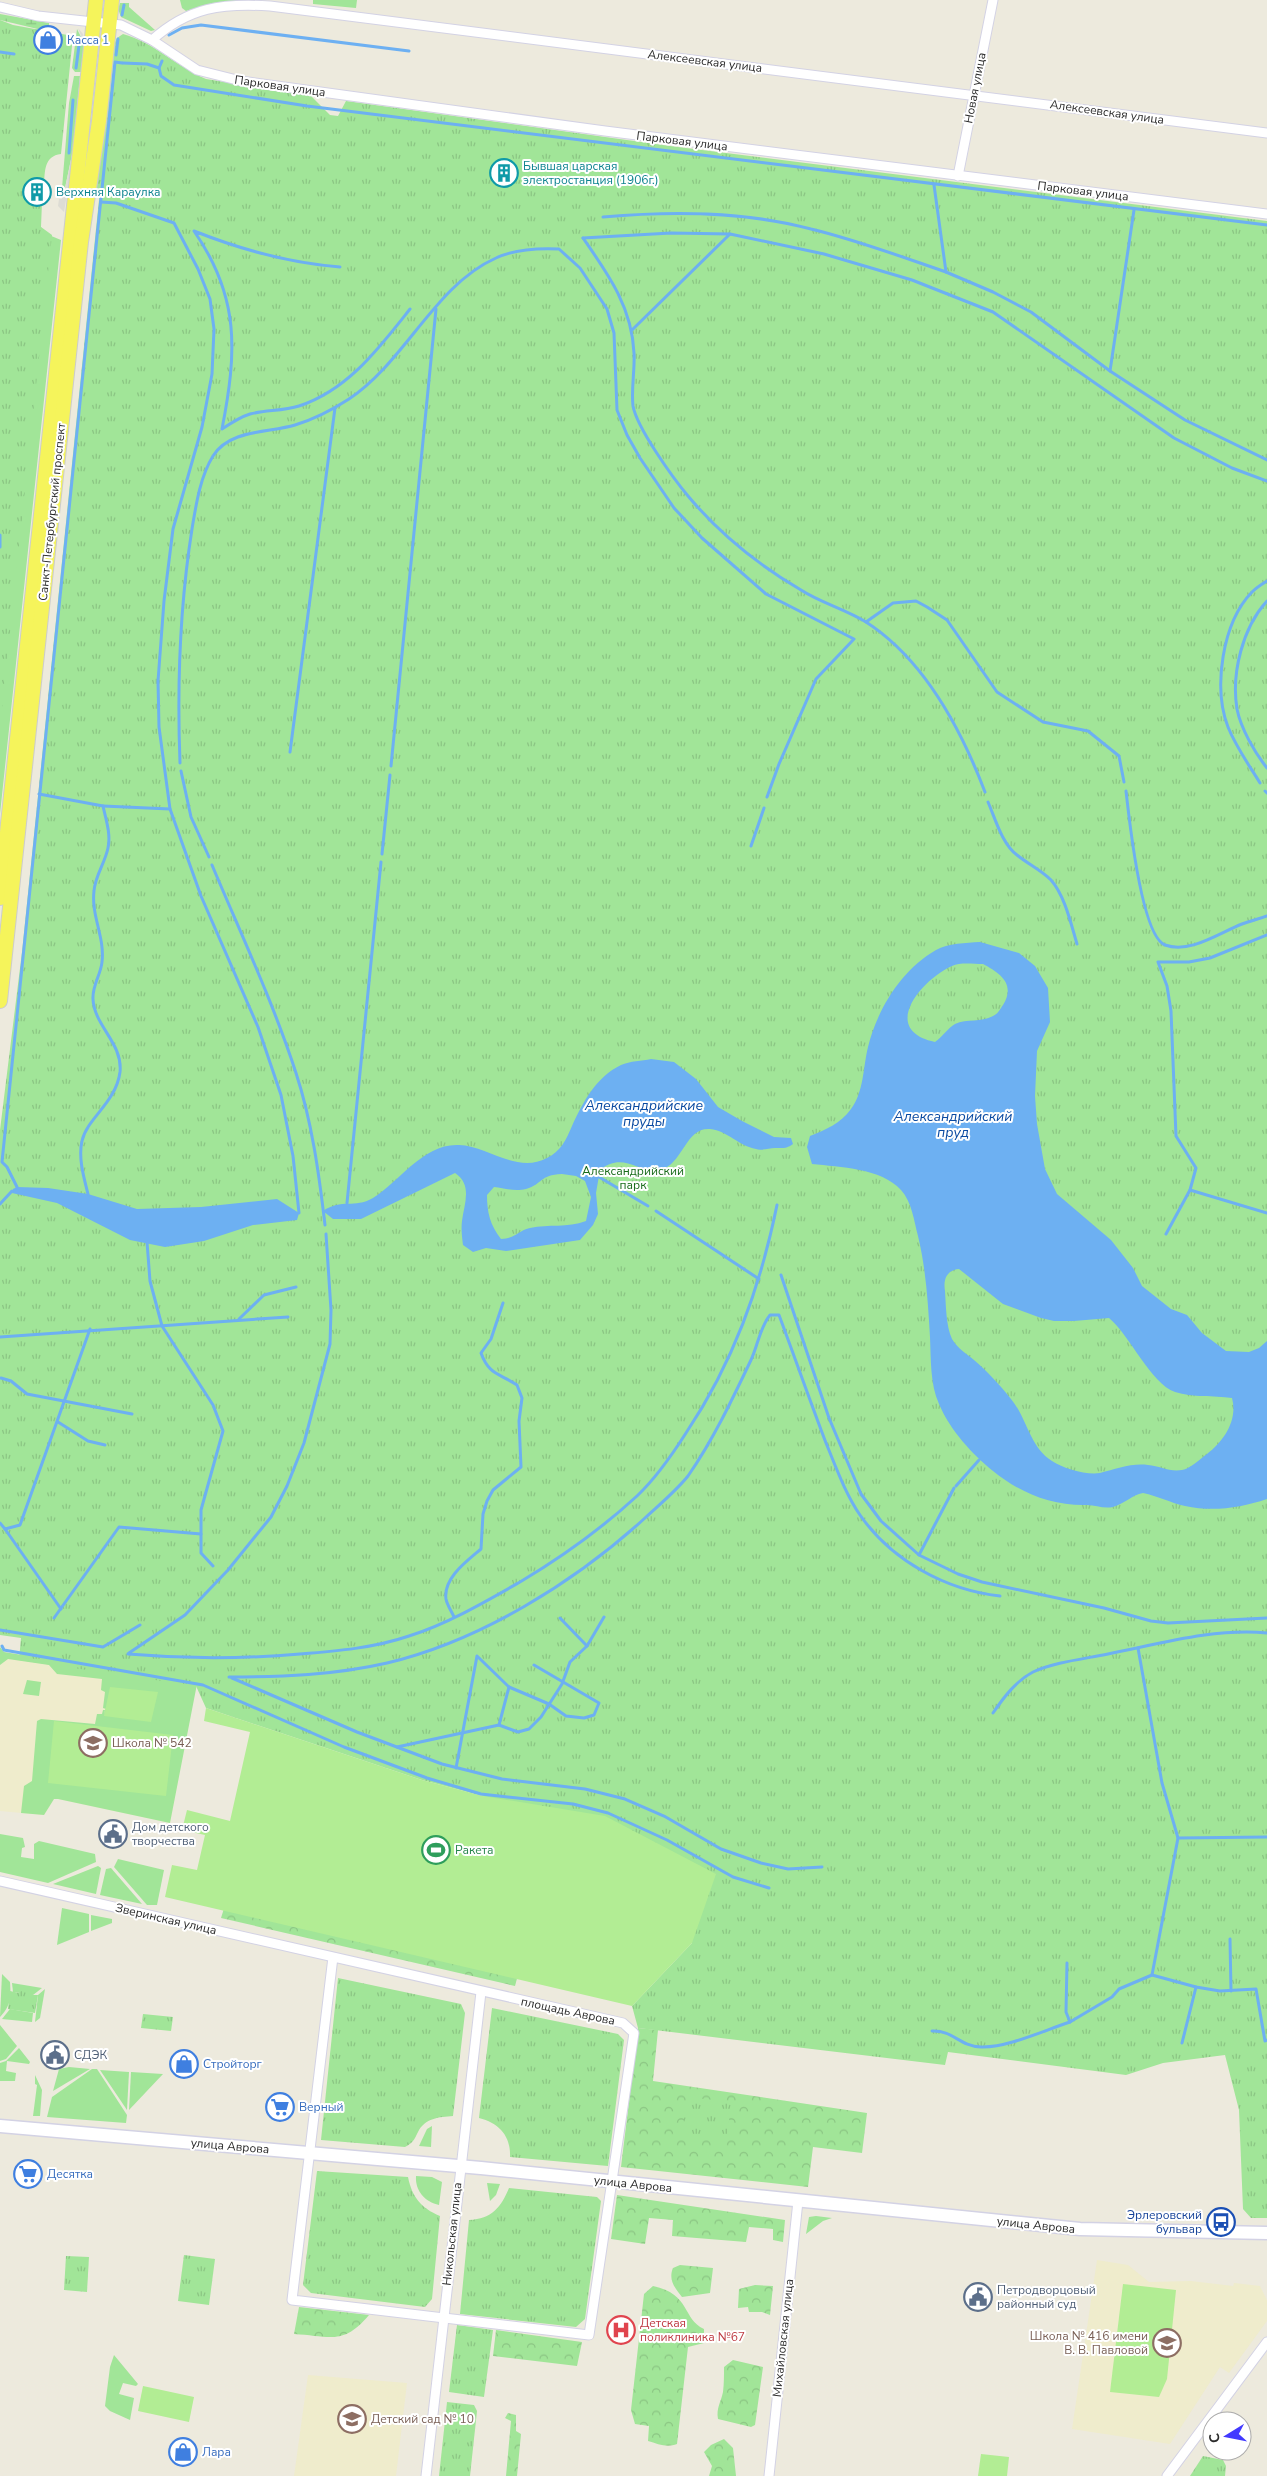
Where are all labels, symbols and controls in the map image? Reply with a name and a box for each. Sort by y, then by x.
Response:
shop icon: Касса 1 [33,25,63,55]
place label: Касса 1 [67,32,109,48]
street label: Алексеевская улица [647,46,763,76]
street label: Новая улица [960,51,990,125]
street label: Парковая улица [233,72,327,100]
street label: Алексеевская улица [1049,96,1165,128]
street label: Парковая улица [635,127,729,155]
building icon: Бывшая царская электростанция (1906г.) [489,158,519,188]
place label: Бывшая царская электростанция (1906г.) [523,158,659,188]
building icon: Верхняя Караулка [22,177,52,207]
street label: Парковая улица [1036,177,1130,205]
place label: Верхняя Караулка [56,184,160,200]
street label: Санкт-Петербургский проспект [35,422,69,602]
water label: Александрийские пруды [584,1096,704,1131]
water label: Александрийский пруд [893,1107,1012,1142]
park label: Александрийский парк [582,1163,684,1193]
school or university icon: Школа № 542 [78,1728,108,1758]
place label: Школа № 542 [112,1735,192,1751]
public building icon: Дом детского творчества [98,1819,128,1849]
place label: Дом детского творчества [132,1819,209,1849]
sports icon: Ракета [421,1835,451,1865]
place label: Ракета [455,1842,494,1858]
street label: Зверинская улица [114,1900,218,1938]
street label: площадь Аврова [519,1993,617,2029]
public building icon: СДЭК [40,2040,70,2070]
place label: СДЭК [74,2047,107,2063]
shop icon: Стройторг [169,2049,199,2079]
place label: Стройторг [203,2056,263,2072]
supermarket icon: Верный [265,2092,295,2122]
place label: Верный [299,2099,344,2115]
street label: улица Аврова [190,2135,270,2157]
supermarket icon: Десятка [13,2159,43,2189]
place label: Десятка [47,2166,93,2182]
street label: улица Аврова [593,2172,673,2196]
street label: Никольская улица [439,2181,465,2287]
place label: Эрлеровский бульвар [1127,2207,1202,2237]
bus stop icon: Эрлеровский бульвар [1206,2207,1236,2237]
street label: улица Аврова [996,2213,1076,2237]
street label: Михайловская улица [769,2278,797,2398]
public building icon: Петродворцовый районный суд [963,2282,993,2312]
place label: Петродворцовый районный суд [997,2282,1096,2312]
hospital icon: Детская поликлиника №67 [606,2315,636,2345]
place label: Детская поликлиника №67 [640,2315,745,2345]
place label: Школа № 416 имени В. В. Павловой [1030,2328,1148,2358]
school or university icon: Школа № 416 имени В. В. Павловой [1152,2328,1182,2358]
school or university icon: Детский сад № 10 [337,2404,367,2434]
place label: Детский сад № 10 [371,2411,474,2427]
north arrow [1202,2411,1252,2461]
text: С [1204,2431,1225,2445]
shop icon: Лара [168,2437,198,2467]
place label: Лара [202,2444,231,2460]

